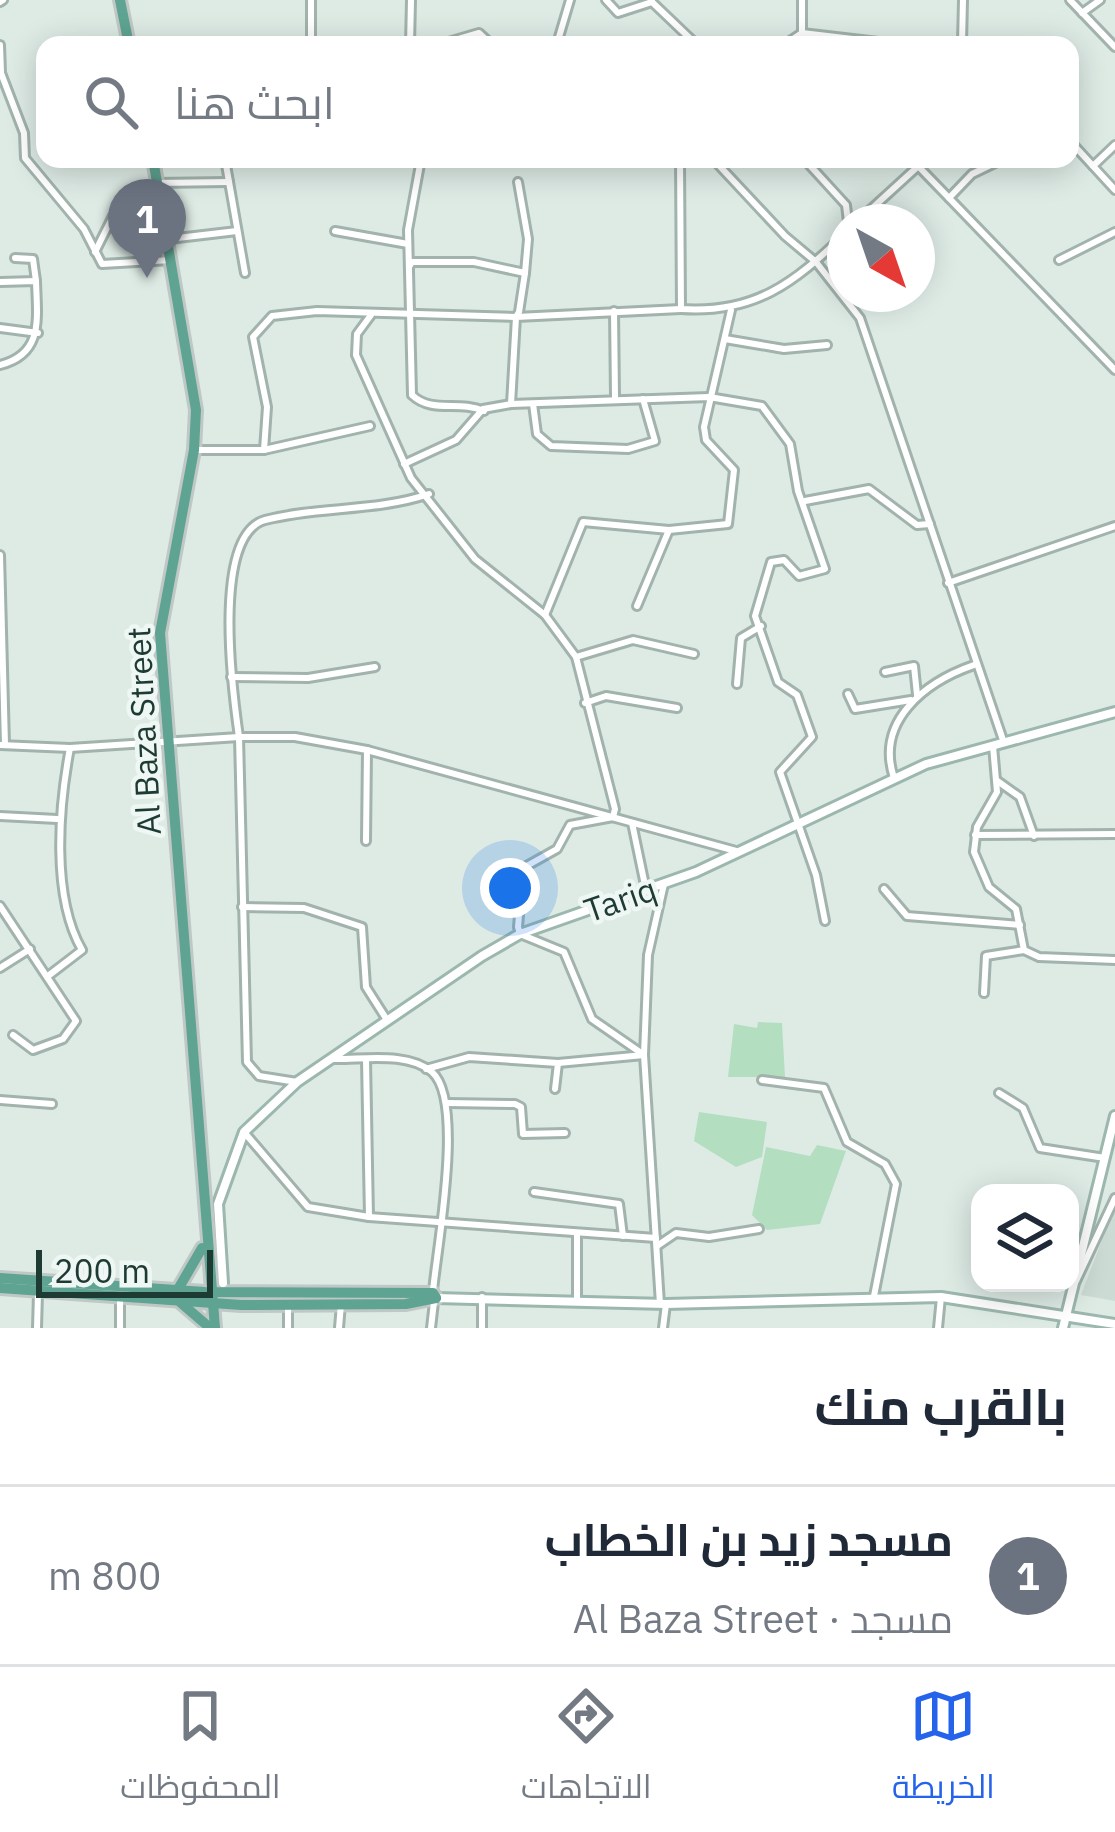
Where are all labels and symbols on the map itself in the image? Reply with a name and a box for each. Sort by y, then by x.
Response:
pin: 1 [108,179,186,278]
north arrow [827,204,935,312]
street label: Al Baza Street [116,626,170,836]
your location [480,858,540,918]
street label: Tariq [578,867,662,931]
scale bar [36,1244,213,1297]

